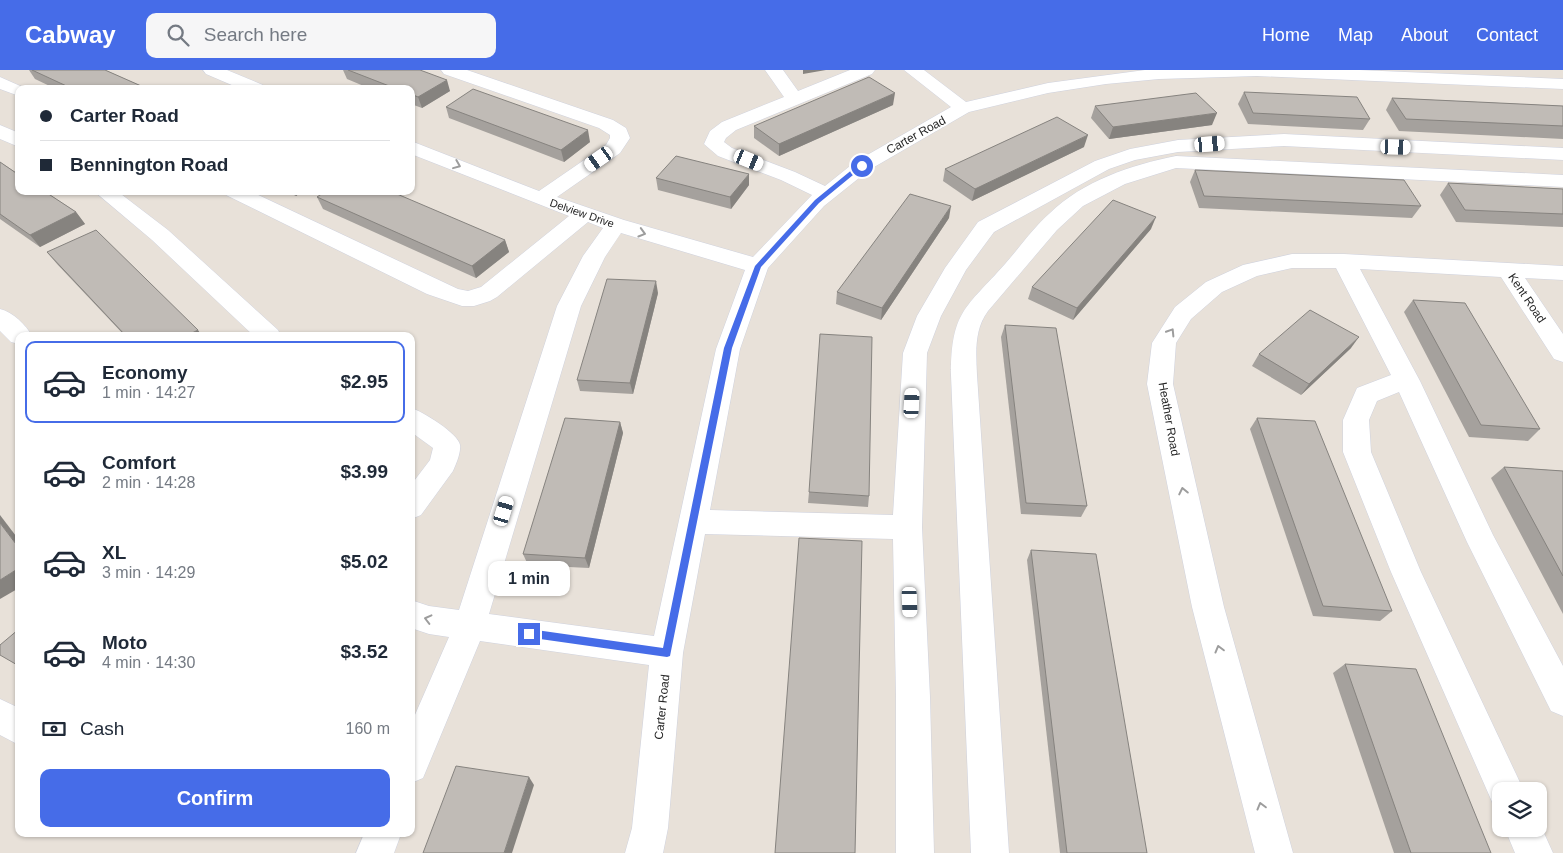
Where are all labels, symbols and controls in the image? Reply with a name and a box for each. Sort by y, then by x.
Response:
search box [146,13,496,58]
text: Cabway [25,21,116,48]
icon: search [164,21,192,49]
text: Search here [204,24,307,45]
text: Home [1262,25,1310,45]
text: Map [1338,25,1373,45]
text: About [1401,25,1448,45]
text: Contact [1476,25,1538,45]
text: Carter Road [70,105,179,126]
street label: Carter Road [884,113,948,157]
car [1194,135,1225,153]
car [1380,139,1411,155]
car [582,144,615,174]
car [732,147,765,173]
text: Bennington Road [70,154,228,175]
route start [851,155,873,177]
one-way arrow [452,159,460,169]
street label: Delview Drive [548,196,616,230]
one-way arrow [637,227,646,237]
street label: Kent Road [1505,271,1549,325]
one-way arrow [1164,329,1174,338]
icon: car [42,360,87,405]
text: Economy [102,362,188,383]
text: $2.95 [340,371,388,392]
street label: Heather Road [1156,381,1182,457]
text: 1 min · 14:27 [102,384,195,401]
car [903,388,920,418]
icon: car [42,450,87,495]
text: Comfort [102,452,176,473]
text: $3.99 [340,461,388,482]
text: 2 min · 14:28 [102,474,195,491]
one-way arrow [1178,486,1189,495]
car [492,494,515,528]
icon: car [42,540,87,585]
text: XL [102,542,126,563]
text: $5.02 [340,551,388,572]
callout: 1 min [488,562,570,596]
text: 3 min · 14:29 [102,564,195,581]
text: 1 min [508,570,550,587]
car [901,587,918,617]
one-way arrow [424,614,433,625]
route end [518,623,540,645]
icon: car [42,630,87,675]
text: Moto [102,632,147,653]
text: $3.52 [340,641,388,662]
one-way arrow [1214,645,1225,653]
text: 4 min · 14:30 [102,654,195,671]
street label: Carter Road [652,674,672,740]
icon: cash [40,715,68,743]
text: Cash [80,718,124,739]
text: 160 m [346,720,390,737]
button: Confirm [40,769,390,827]
map controls [1492,782,1547,837]
button: layers [1492,782,1547,837]
one-way arrow [1256,801,1267,810]

